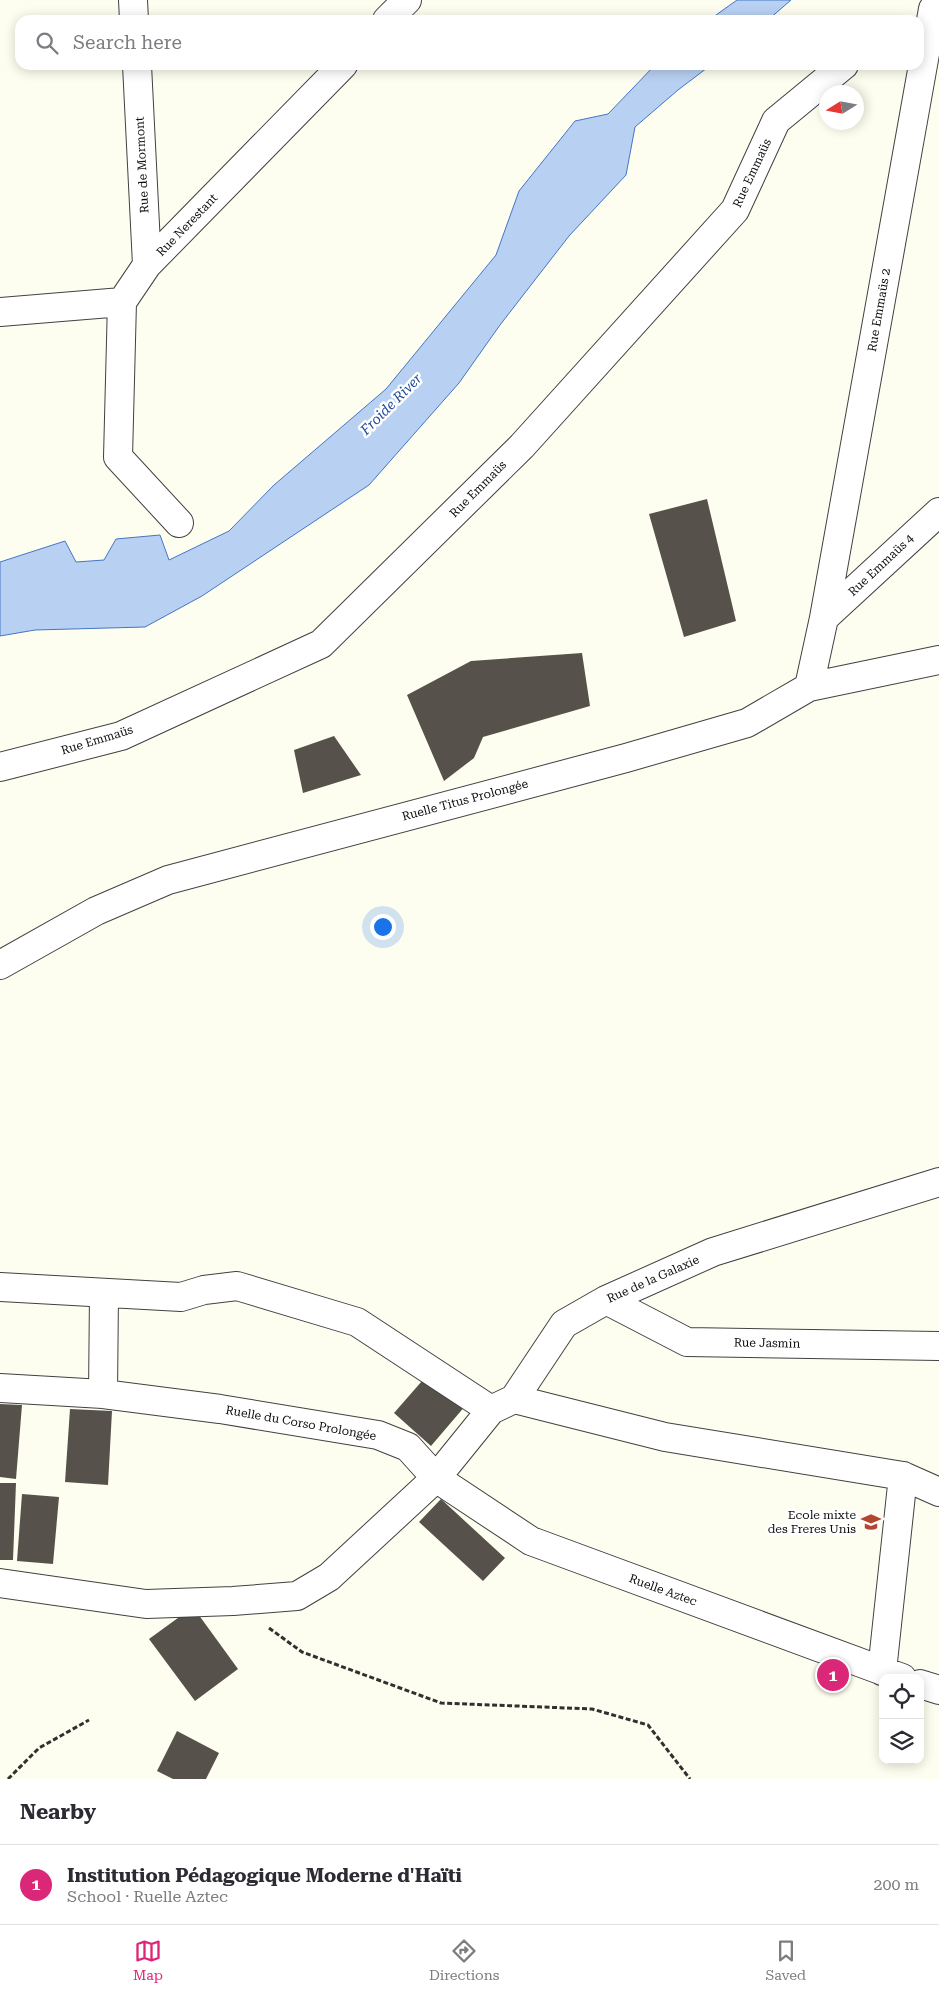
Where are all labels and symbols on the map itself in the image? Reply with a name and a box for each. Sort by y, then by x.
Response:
north arrow [819,85,864,130]
street label: Rue de Mormont [132,116,152,214]
street label: Rue Emmaüs [730,136,774,210]
street label: Rue Nerestant [154,190,221,259]
street label: Rue Emmaüs 2 [865,267,893,353]
water label: Froide River [356,370,425,439]
street label: Rue Emmaüs [447,458,509,520]
street label: Rue Emmaüs 4 [845,531,917,599]
street label: Rue Emmaüs [59,722,135,758]
street label: Ruelle Titus Prolongée [400,776,530,824]
your location [370,914,396,940]
street label: Rue de la Galaxie [605,1252,702,1306]
street label: Rue Jasmin [734,1335,801,1351]
street label: Ruelle du Corso Prolongée [225,1403,378,1443]
place label: Ecole mixte des Freres Unis [768,1508,856,1536]
school or university icon: Ecole mixte des Freres Unis [860,1511,882,1533]
street label: Ruelle Aztec [627,1571,699,1609]
pin: 1 [817,1656,849,1694]

